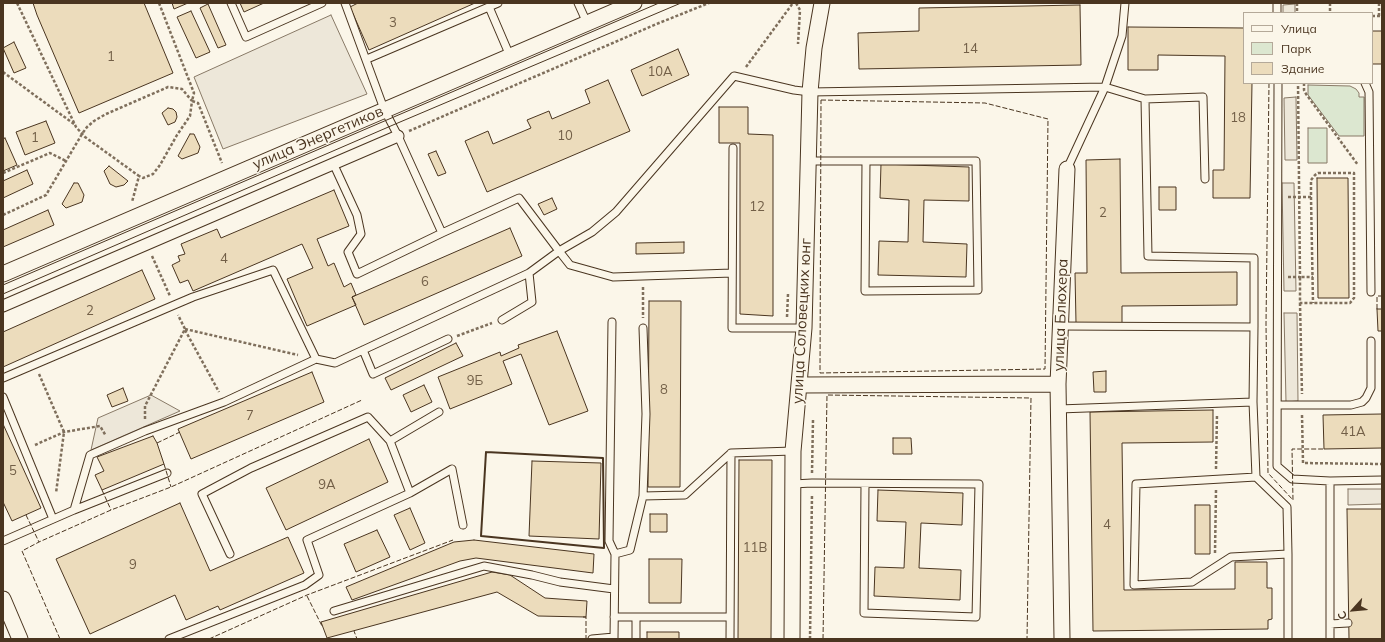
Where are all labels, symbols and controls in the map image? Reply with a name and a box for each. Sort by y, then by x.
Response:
legend [1243,12,1373,84]
house number: 3 [389,15,397,31]
text: Улица [1281,21,1317,36]
house number: 14 [962,41,978,57]
text: Парк [1281,41,1311,56]
house number: 1 [107,49,115,65]
text: Здание [1281,61,1324,76]
house number: 10А [647,64,673,80]
street label: улица Энергетиков [250,102,386,174]
house number: 18 [1230,110,1246,126]
house number: 10 [557,128,573,144]
house number: 1 [31,130,39,146]
house number: 12 [749,199,765,215]
house number: 2 [1099,205,1107,221]
street label: улица Соловецких юнг [789,238,815,404]
house number: 4 [220,251,228,267]
street label: улица Блюхера [1050,258,1072,372]
house number: 6 [421,274,429,290]
house number: 2 [86,303,94,319]
house number: 9Б [467,373,483,389]
house number: 8 [660,382,668,398]
house number: 7 [246,408,254,424]
house number: 41А [1340,424,1366,440]
house number: 5 [9,463,17,479]
house number: 9А [318,477,336,493]
house number: 4 [1103,517,1111,533]
house number: 11В [743,540,767,556]
house number: 9 [129,557,137,573]
north arrow [1333,590,1373,630]
text: С [1334,609,1350,622]

